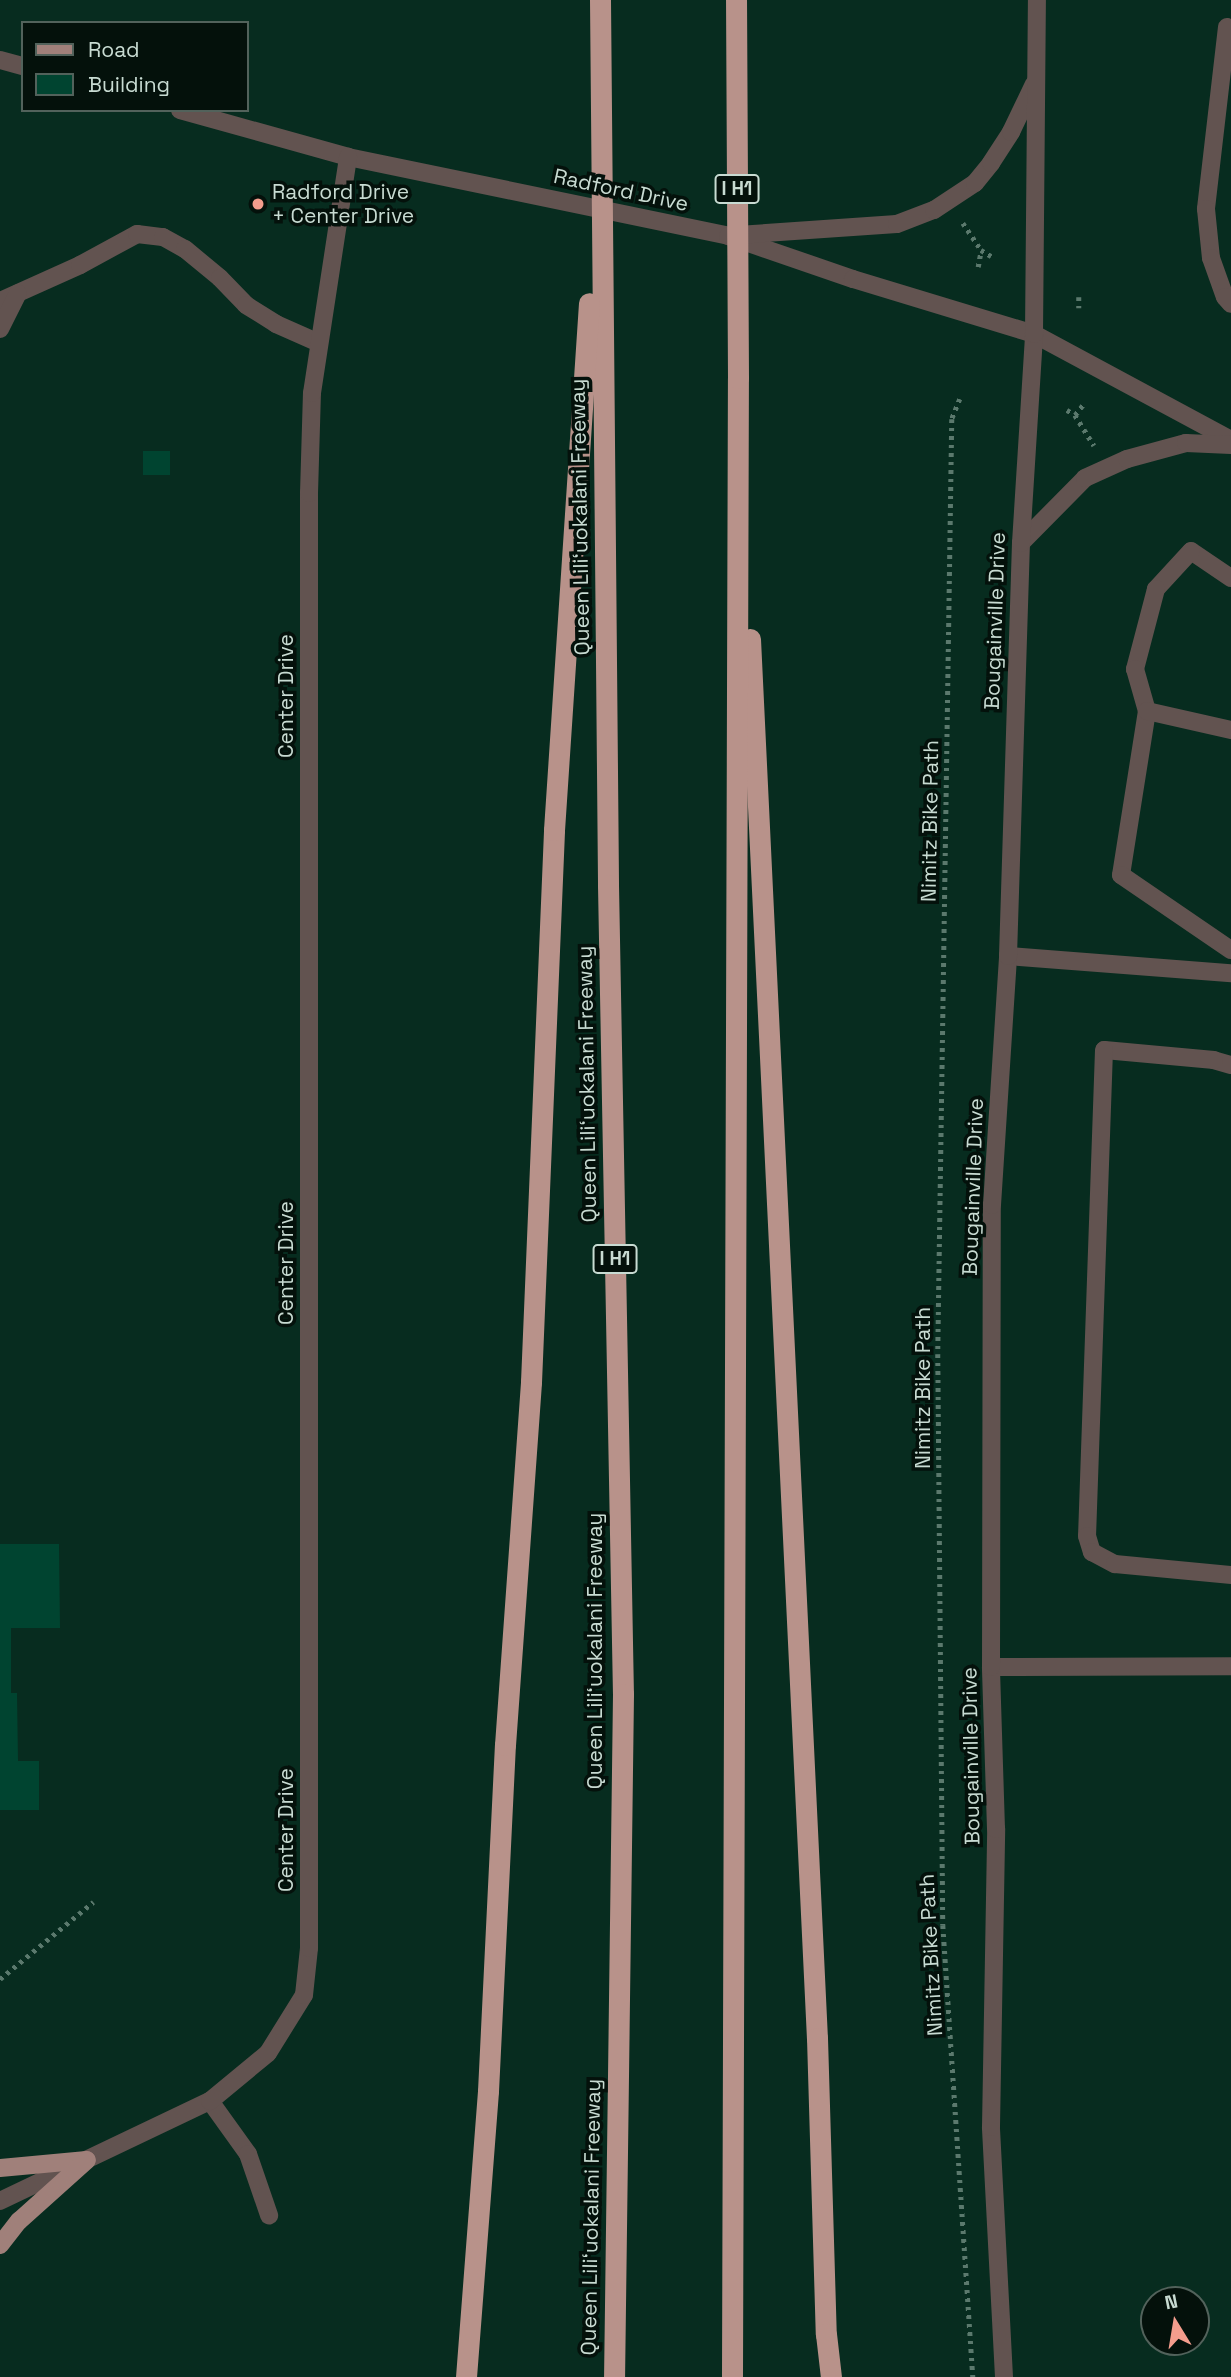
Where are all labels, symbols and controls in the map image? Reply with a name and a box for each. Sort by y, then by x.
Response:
legend [21,21,248,112]
text: Road [88,36,140,63]
text: Building [88,71,170,98]
street label: Radford Drive [551,163,691,217]
road number: I H1 [714,174,760,204]
place label: Radford Drive + Center Drive [272,179,414,229]
marker: Radford Drive + Center Drive [250,196,266,212]
street label: Queen Liliʻuokalani Freeway [565,378,595,656]
street label: Bougainville Drive [979,532,1011,710]
street label: Center Drive [273,634,299,758]
street label: Nimitz Bike Path [916,740,944,902]
street label: Queen Liliʻuokalani Freeway [572,945,602,1223]
street label: Bougainville Drive [957,1098,989,1276]
street label: Center Drive [273,1201,299,1325]
road number: I H1 [592,1244,638,1274]
street label: Nimitz Bike Path [910,1307,936,1469]
street label: Queen Liliʻuokalani Freeway [582,1513,608,1789]
street label: Bougainville Drive [957,1667,985,1845]
street label: Center Drive [273,1768,299,1892]
street label: Nimitz Bike Path [914,1873,948,2037]
street label: Queen Liliʻuokalani Freeway [576,2078,606,2356]
north arrow [1140,2286,1210,2356]
text: N [1163,2288,1180,2315]

